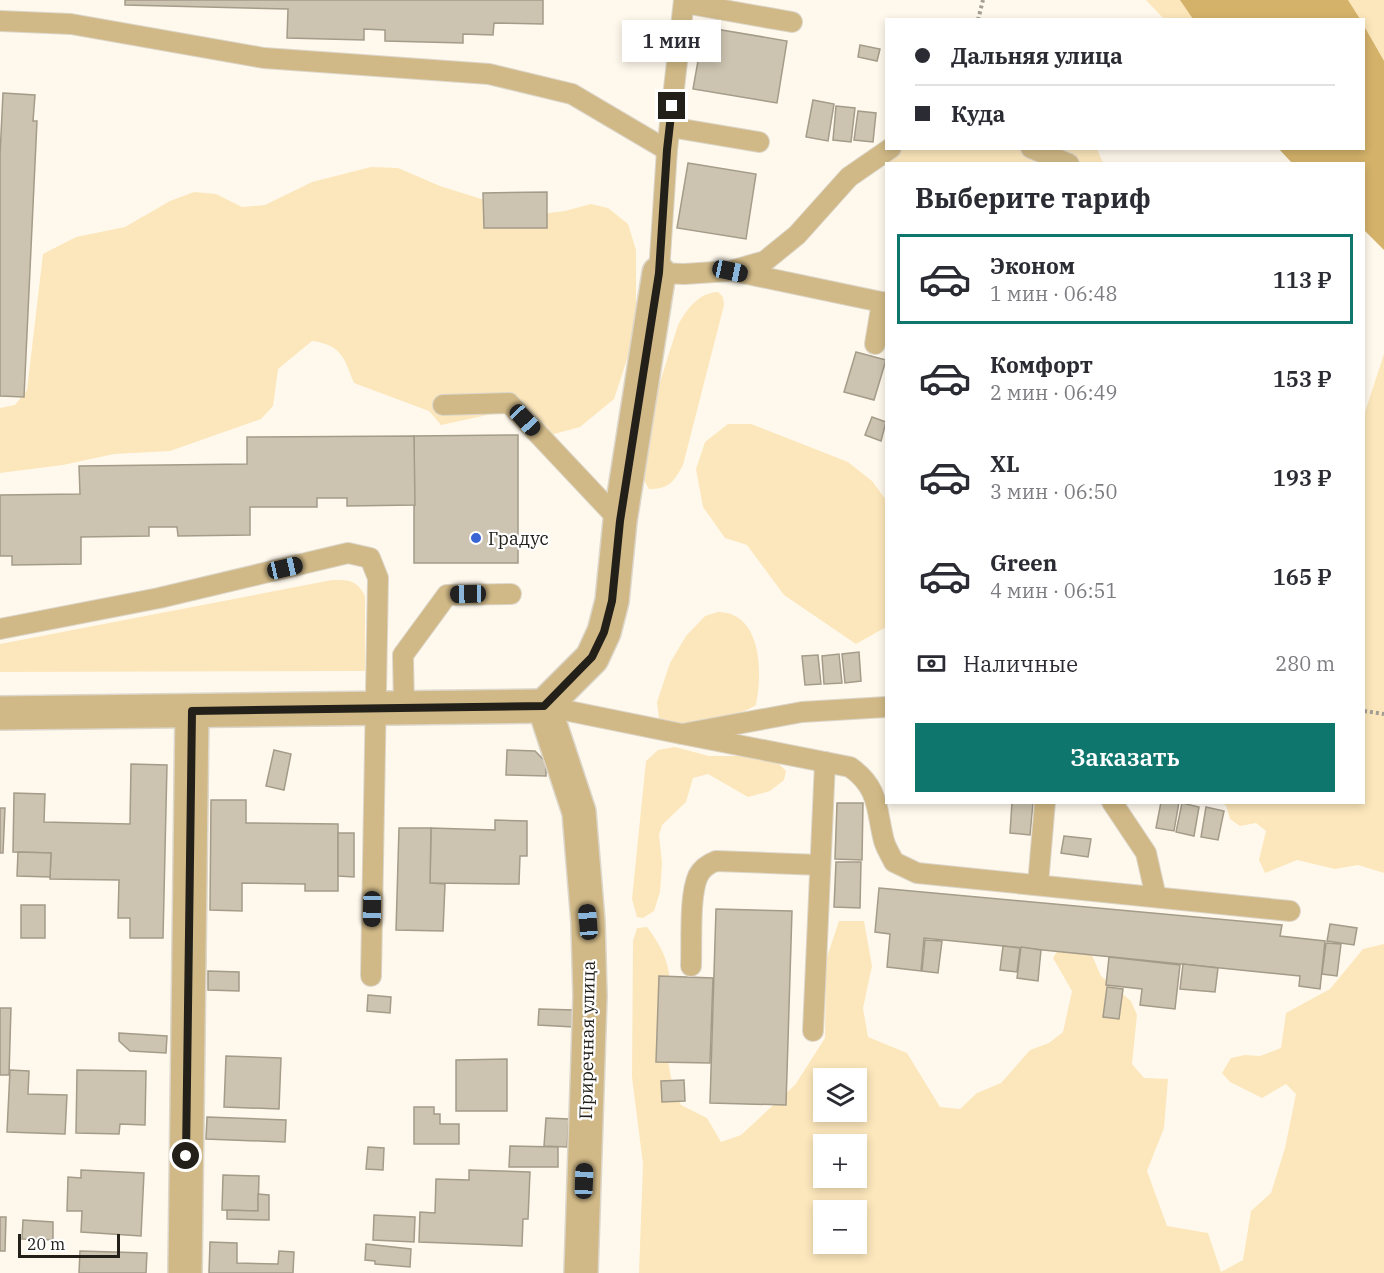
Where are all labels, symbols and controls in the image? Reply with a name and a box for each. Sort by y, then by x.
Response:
callout: 1 мин [622,19,722,61]
text: 1 мин [642,27,701,54]
text: Дальняя улица [951,41,1123,70]
route end [658,92,685,119]
text: Куда [951,99,1005,128]
text: Выберите тариф [915,180,1151,215]
text: Эконом [990,251,1075,280]
icon: car [918,252,972,306]
car [711,258,749,284]
text: 113 ₽ [1273,265,1332,294]
text: 1 мин · 06:48 [990,280,1118,307]
text: Комфорт [990,350,1093,379]
icon: car [918,351,972,405]
text: 153 ₽ [1273,364,1332,393]
text: 2 мин · 06:49 [990,379,1118,406]
car [506,401,544,439]
text: XL [990,449,1020,478]
icon: car [918,450,972,504]
text: 193 ₽ [1273,463,1332,492]
text: 3 мин · 06:50 [990,478,1118,505]
place label: Градус [488,527,549,550]
marker: Градус [469,531,483,545]
text: Green [990,548,1057,577]
icon: car [918,549,972,603]
car [265,555,305,581]
text: 165 ₽ [1273,562,1332,591]
text: 4 мин · 06:51 [990,577,1118,604]
car [450,585,486,603]
icon: cash [915,647,948,680]
text: Наличные [963,649,1078,678]
text: 280 m [1275,650,1335,677]
button: Заказать [915,723,1335,792]
car [363,891,381,927]
car [577,903,599,941]
street label: Приречная улица [574,960,600,1120]
map controls [813,1068,867,1254]
button: layers [813,1068,867,1122]
button: + [813,1134,867,1188]
route start [172,1142,199,1169]
car [574,1163,594,1199]
button: − [813,1200,867,1254]
scale bar [18,1231,120,1258]
text: 20 m [27,1234,65,1254]

